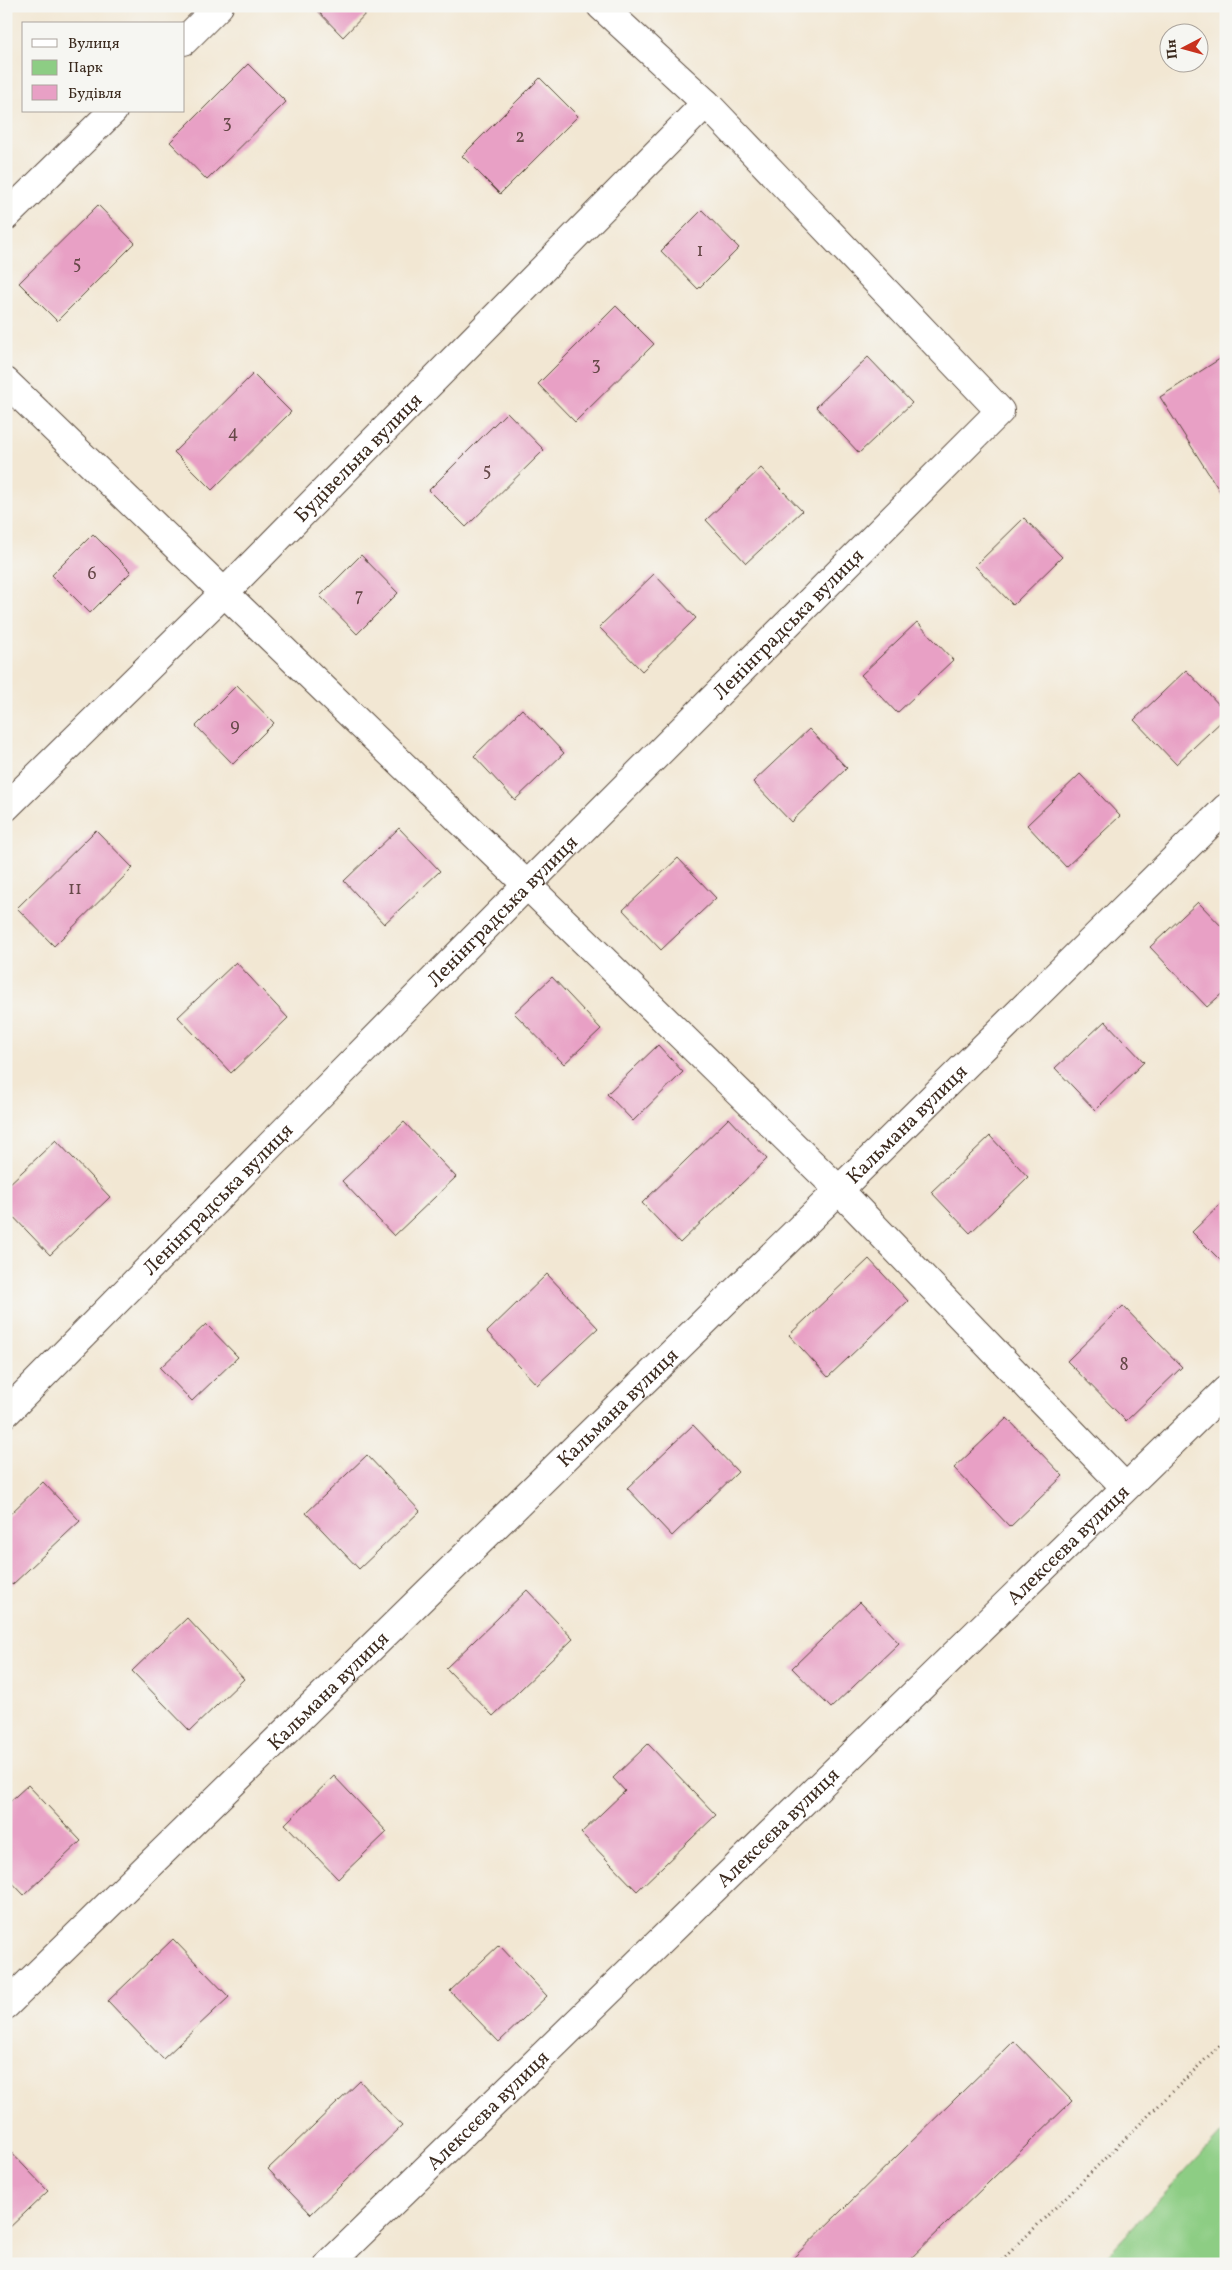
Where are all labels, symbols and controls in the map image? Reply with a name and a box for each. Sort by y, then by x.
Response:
legend [22,22,185,112]
north arrow [1160,22,1210,72]
text: Вулиця [68,34,120,55]
text: Пн [1162,38,1183,60]
text: Парк [68,58,103,79]
text: Будівля [68,84,122,105]
house number: 3 [222,111,232,136]
house number: 2 [515,125,525,150]
house number: 1 [697,239,703,264]
house number: 5 [73,252,81,277]
house number: 3 [591,353,601,378]
street label: Будівельна вулиця [289,388,429,530]
house number: 4 [228,421,238,446]
house number: 5 [483,459,491,484]
street label: Ленінградська вулиця [707,543,871,707]
house number: 6 [87,562,97,587]
house number: 7 [355,584,363,609]
house number: 9 [230,714,240,739]
street label: Ленінградська вулиця [422,830,585,994]
house number: 11 [68,877,82,902]
street label: Кальмана вулиця [841,1059,974,1191]
street label: Ленінградська вулиця [137,1118,300,1282]
street label: Кальмана вулиця [552,1343,685,1474]
house number: 8 [1119,1353,1129,1378]
street label: Алексєєва вулиця [1001,1479,1137,1612]
street label: Кальмана вулиця [262,1626,396,1758]
street label: Алексєєва вулиця [711,1762,846,1895]
street label: Алексєєва вулиця [421,2045,556,2178]

